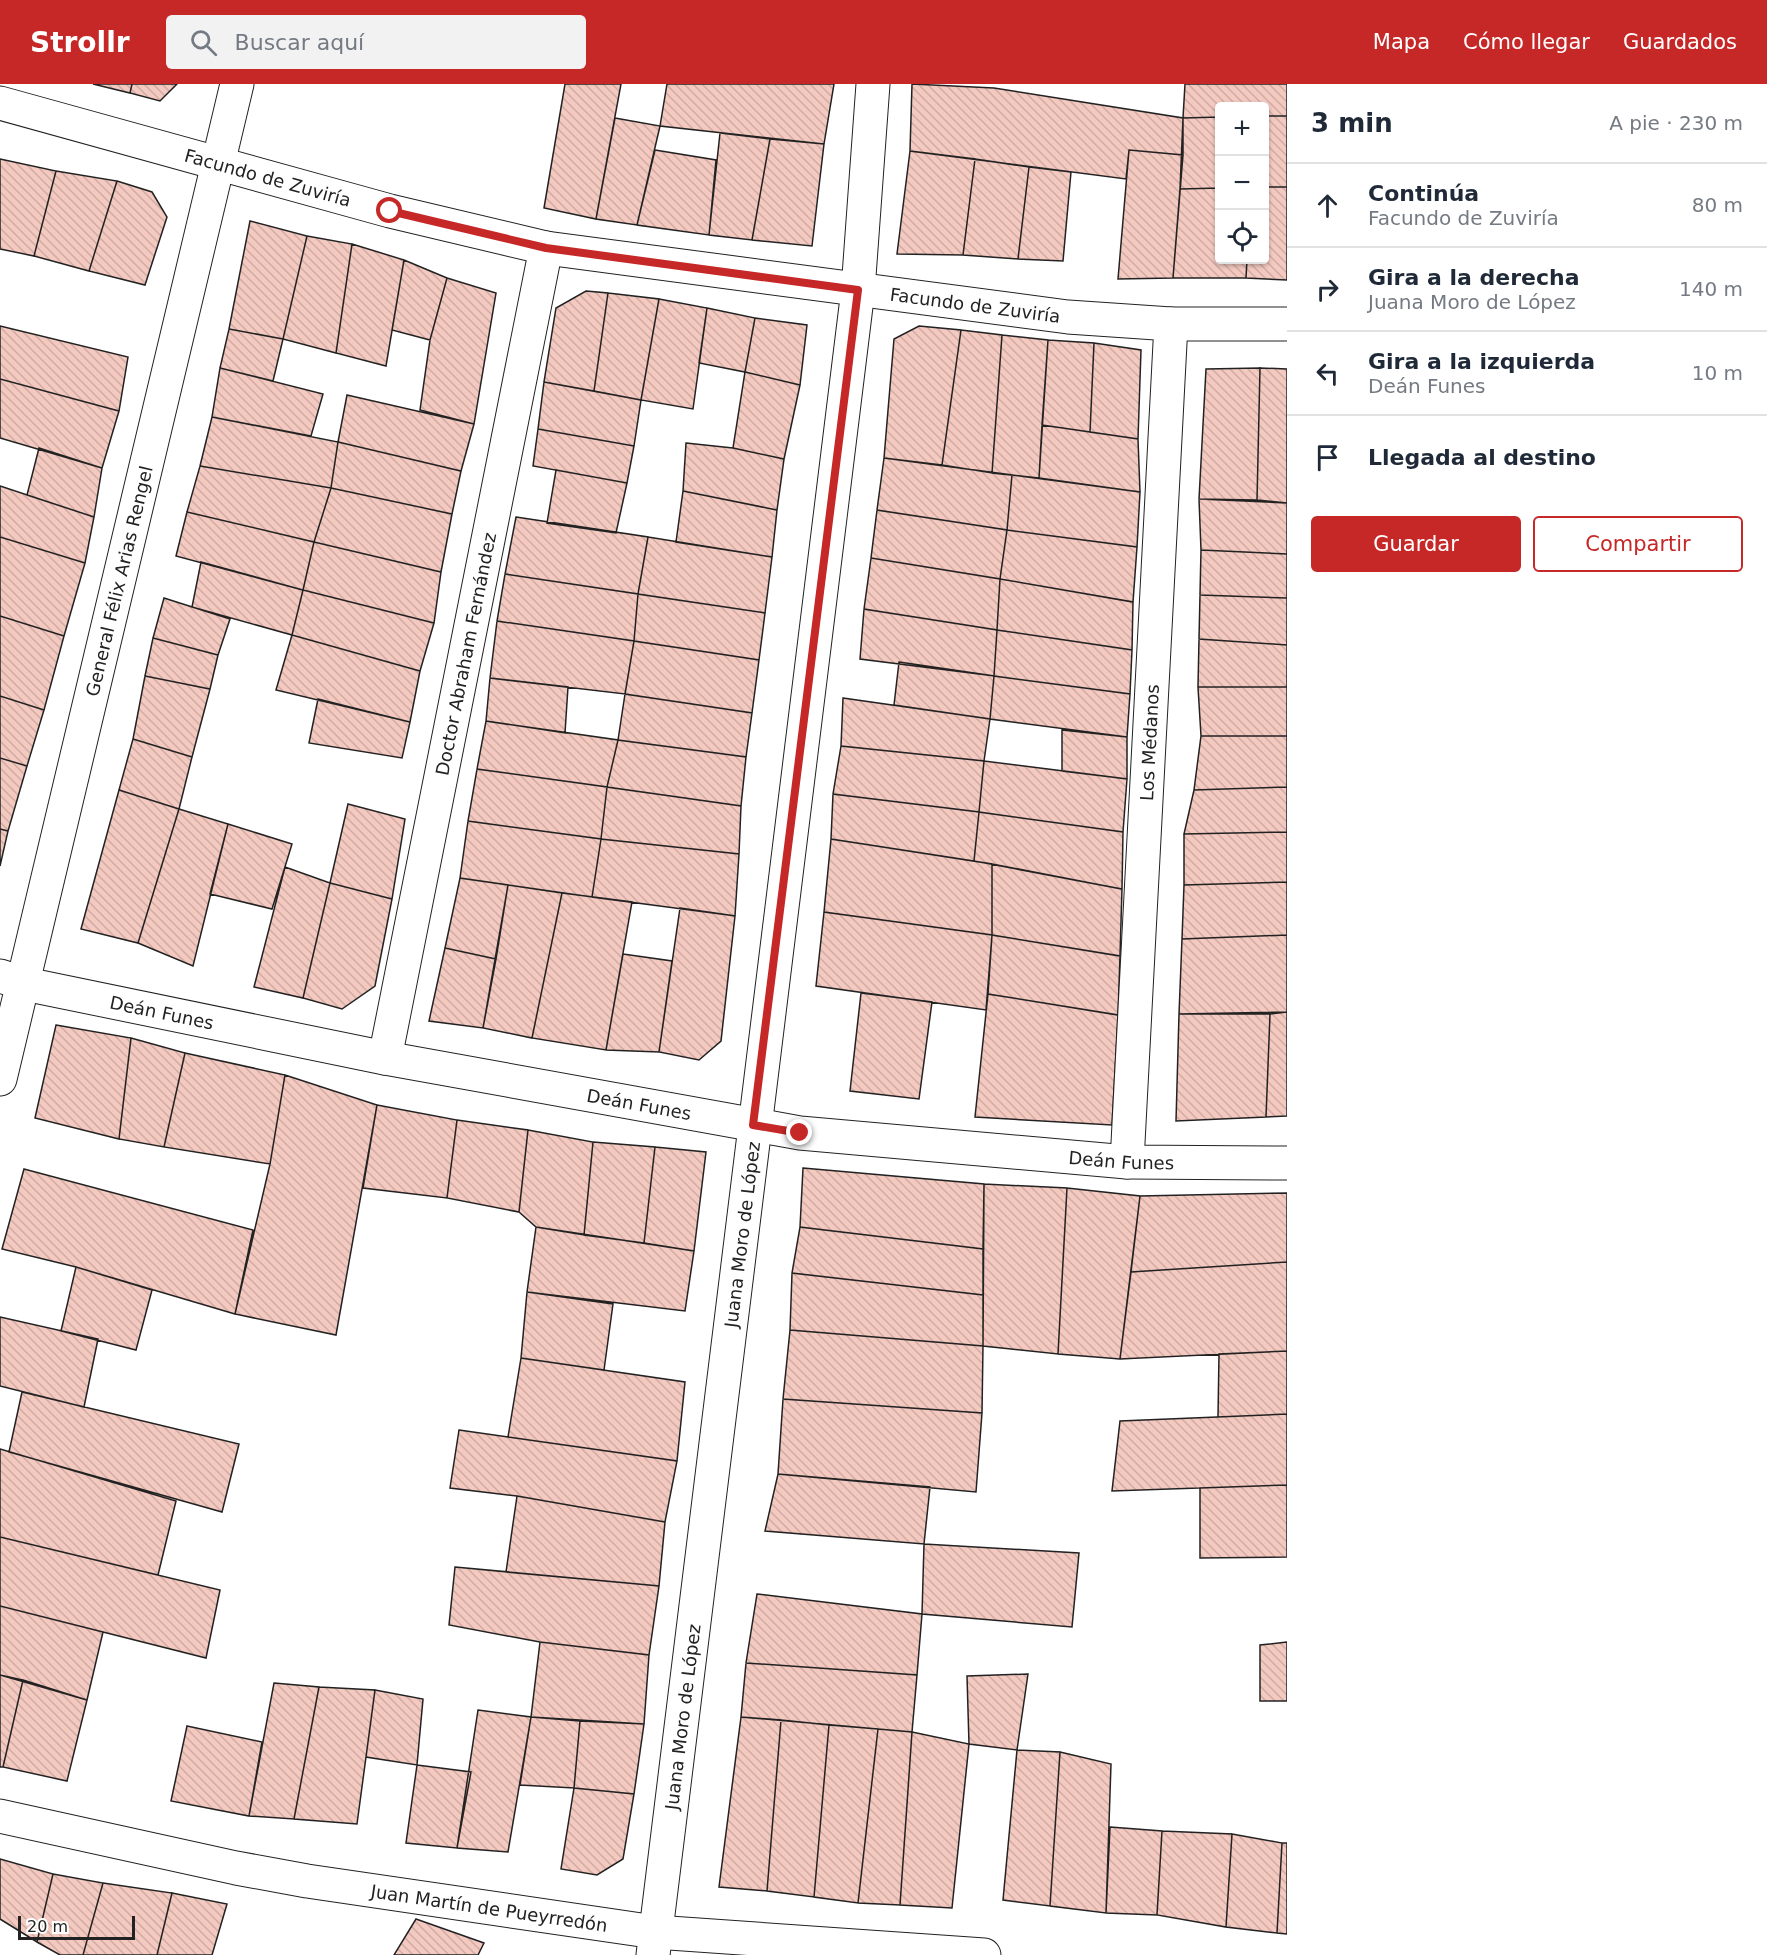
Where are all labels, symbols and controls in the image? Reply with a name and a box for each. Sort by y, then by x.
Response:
search box [166,15,586,69]
text: Strollr [30,26,130,59]
icon: search [187,26,220,59]
text: Buscar aquí [235,30,364,55]
text: Mapa [1373,30,1430,54]
text: Cómo llegar [1463,30,1590,54]
text: Guardados [1623,30,1737,54]
map controls [1215,102,1269,264]
button: + [1215,102,1269,156]
text: 3 min [1311,108,1393,138]
text: A pie · 230 m [1609,111,1743,135]
street label: Facundo de Zuviría [182,144,354,210]
button: − [1215,156,1269,210]
text: Continúa [1368,181,1479,206]
icon: ahead [1311,189,1344,222]
text: 80 m [1692,193,1743,217]
route start [376,197,402,223]
text: Facundo de Zuviría [1368,206,1559,230]
button: locate [1215,210,1269,264]
text: Gira a la derecha [1368,265,1580,290]
icon: right [1311,273,1344,306]
text: 140 m [1679,277,1743,301]
street label: Facundo de Zuviría [889,283,1062,326]
text: Juana Moro de López [1368,290,1576,314]
text: Gira a la izquierda [1368,349,1595,374]
icon: left [1311,357,1344,390]
text: 10 m [1692,361,1743,385]
text: Deán Funes [1368,374,1485,398]
icon: arrive [1311,441,1344,474]
text: Llegada al destino [1368,445,1596,470]
street label: General Félix Arias Rengel [81,464,156,698]
button: Guardar [1311,516,1521,572]
button: Compartir [1533,516,1743,572]
street label: Doctor Abraham Fernández [431,531,500,777]
street label: Los Médanos [1135,684,1163,801]
street label: Deán Funes [108,991,216,1033]
street label: Deán Funes [585,1084,693,1124]
route end [786,1119,812,1145]
street label: Juana Moro de López [720,1140,764,1330]
street label: Deán Funes [1068,1146,1174,1173]
street label: Juana Moro de López [660,1623,704,1812]
street label: Juan Martín de Pueyrredón [368,1880,609,1935]
scale bar [18,1913,135,1940]
text: 20 m [27,1917,68,1936]

